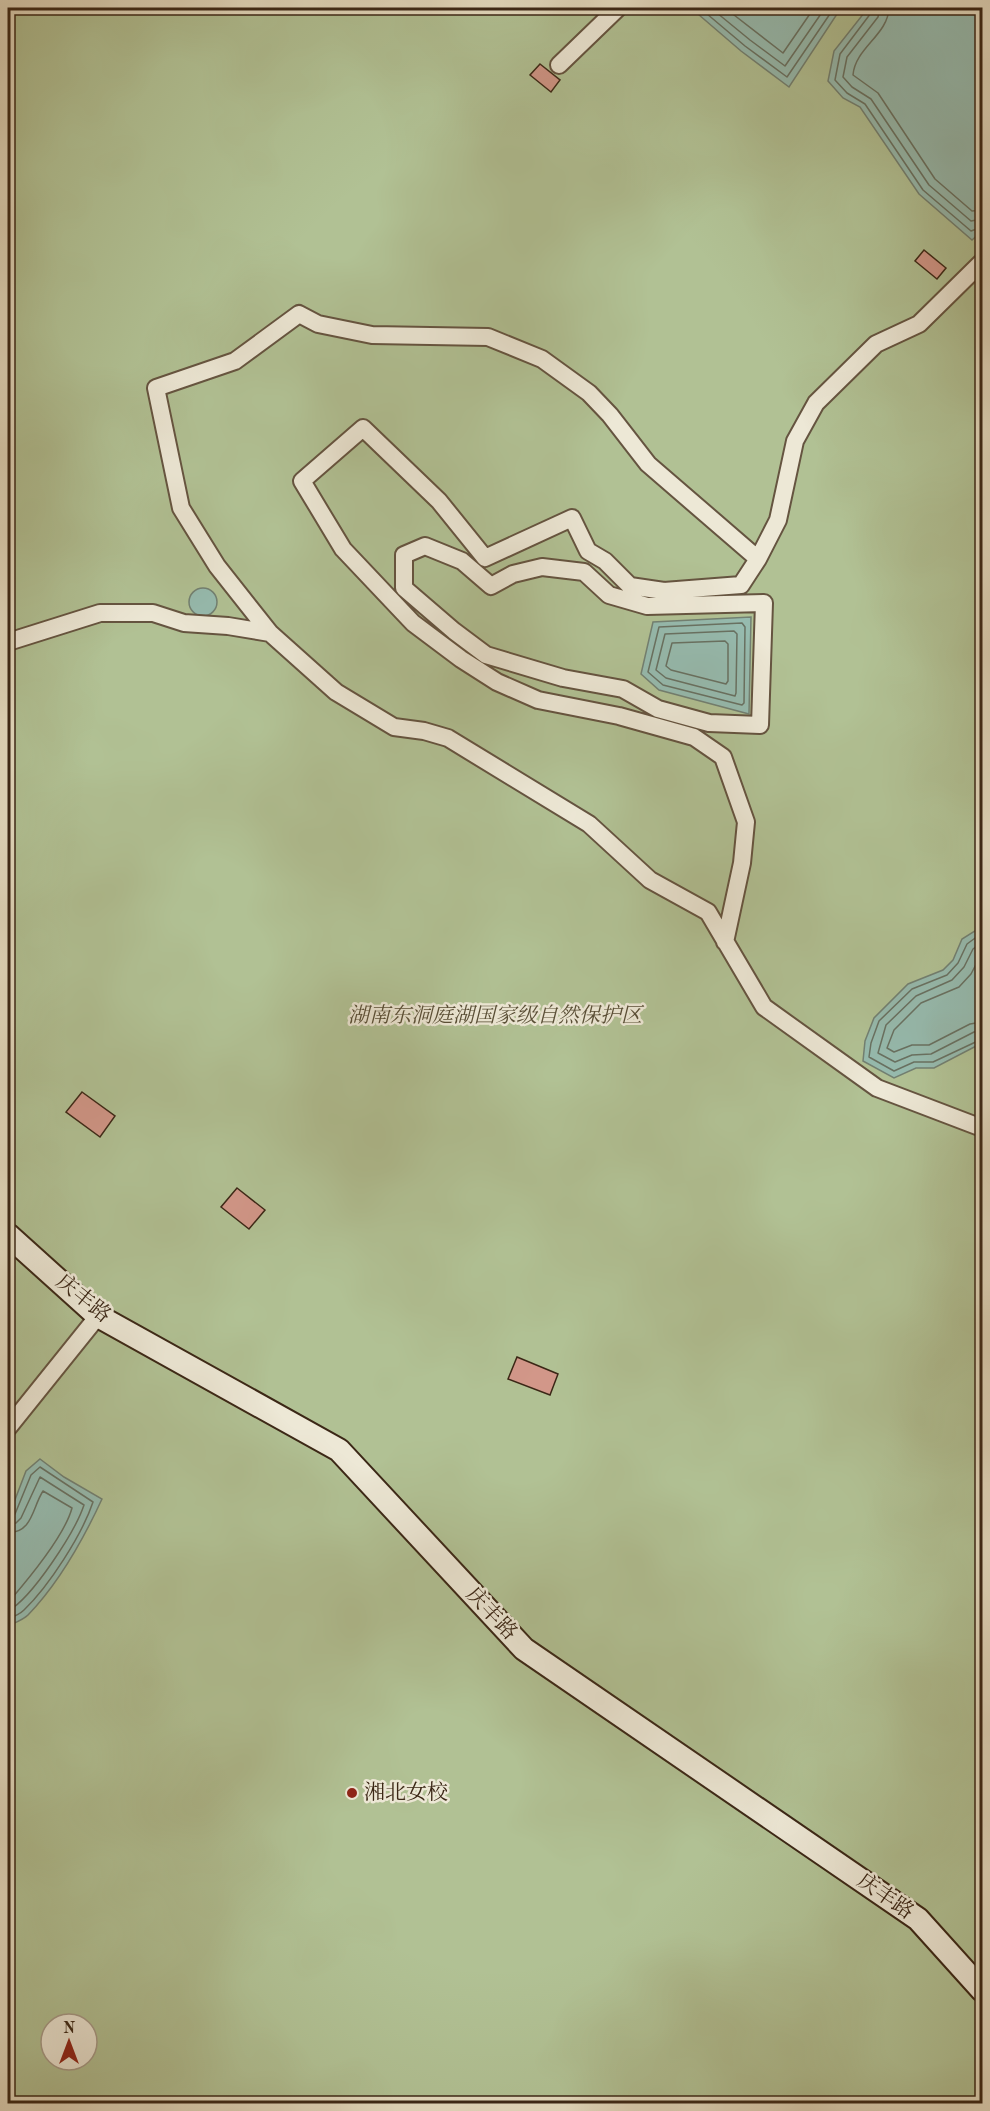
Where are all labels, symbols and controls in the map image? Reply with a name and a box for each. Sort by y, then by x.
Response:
park label: 湖南东洞庭湖国家级自然保护区 [348,1004,645,1027]
street label: 庆丰路 [52,1269,115,1327]
street label: 庆丰路 [462,1582,522,1644]
place label: 湘北女校 [364,1781,448,1804]
marker: 湘北女校 [345,1786,359,1800]
street label: 庆丰路 [853,1869,918,1924]
north arrow [39,2012,99,2072]
text: N [63,2021,76,2037]

